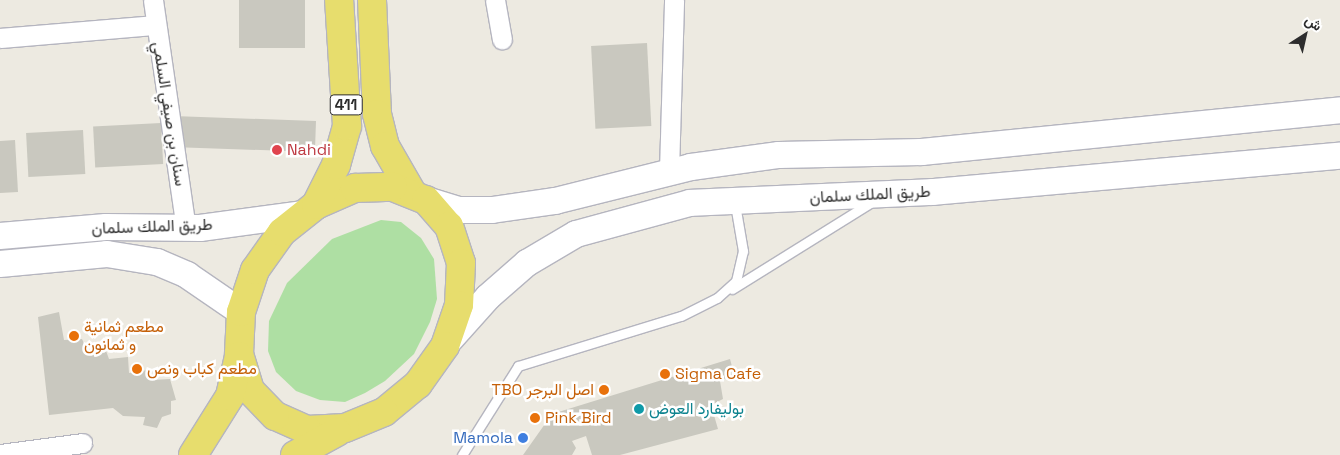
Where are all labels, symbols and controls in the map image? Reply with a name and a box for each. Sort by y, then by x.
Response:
north arrow [1280,10,1330,60]
text: ش [1302,11,1326,35]
street label: سنان بن صيفي السلمي [148,40,190,188]
road number: 411 [328,92,364,118]
place label: Nahdi [287,140,331,160]
marker: Nahdi [271,144,283,156]
street label: طريق الملك سلمان [809,182,931,208]
street label: طريق الملك سلمان [91,215,213,239]
place label: مطعم ثمانية و ثمانون [84,317,164,355]
marker: مطعم ثمانية و ثمانون [68,330,80,342]
place label: مطعم كباب ونص [147,359,257,379]
marker: مطعم كباب ونص [131,363,143,375]
place label: Sigma Cafe [675,364,761,384]
marker: Sigma Cafe [659,368,671,380]
place label: TBO اصل البرجر [492,380,594,400]
marker: TBO اصل البرجر [598,384,610,396]
place label: بوليفارد العوض [649,399,744,419]
marker: بوليفارد العوض [633,403,645,415]
place label: Pink Bird [545,408,612,428]
marker: Pink Bird [529,412,541,424]
place label: Mamola [453,428,513,448]
marker: Mamola [517,432,529,444]

